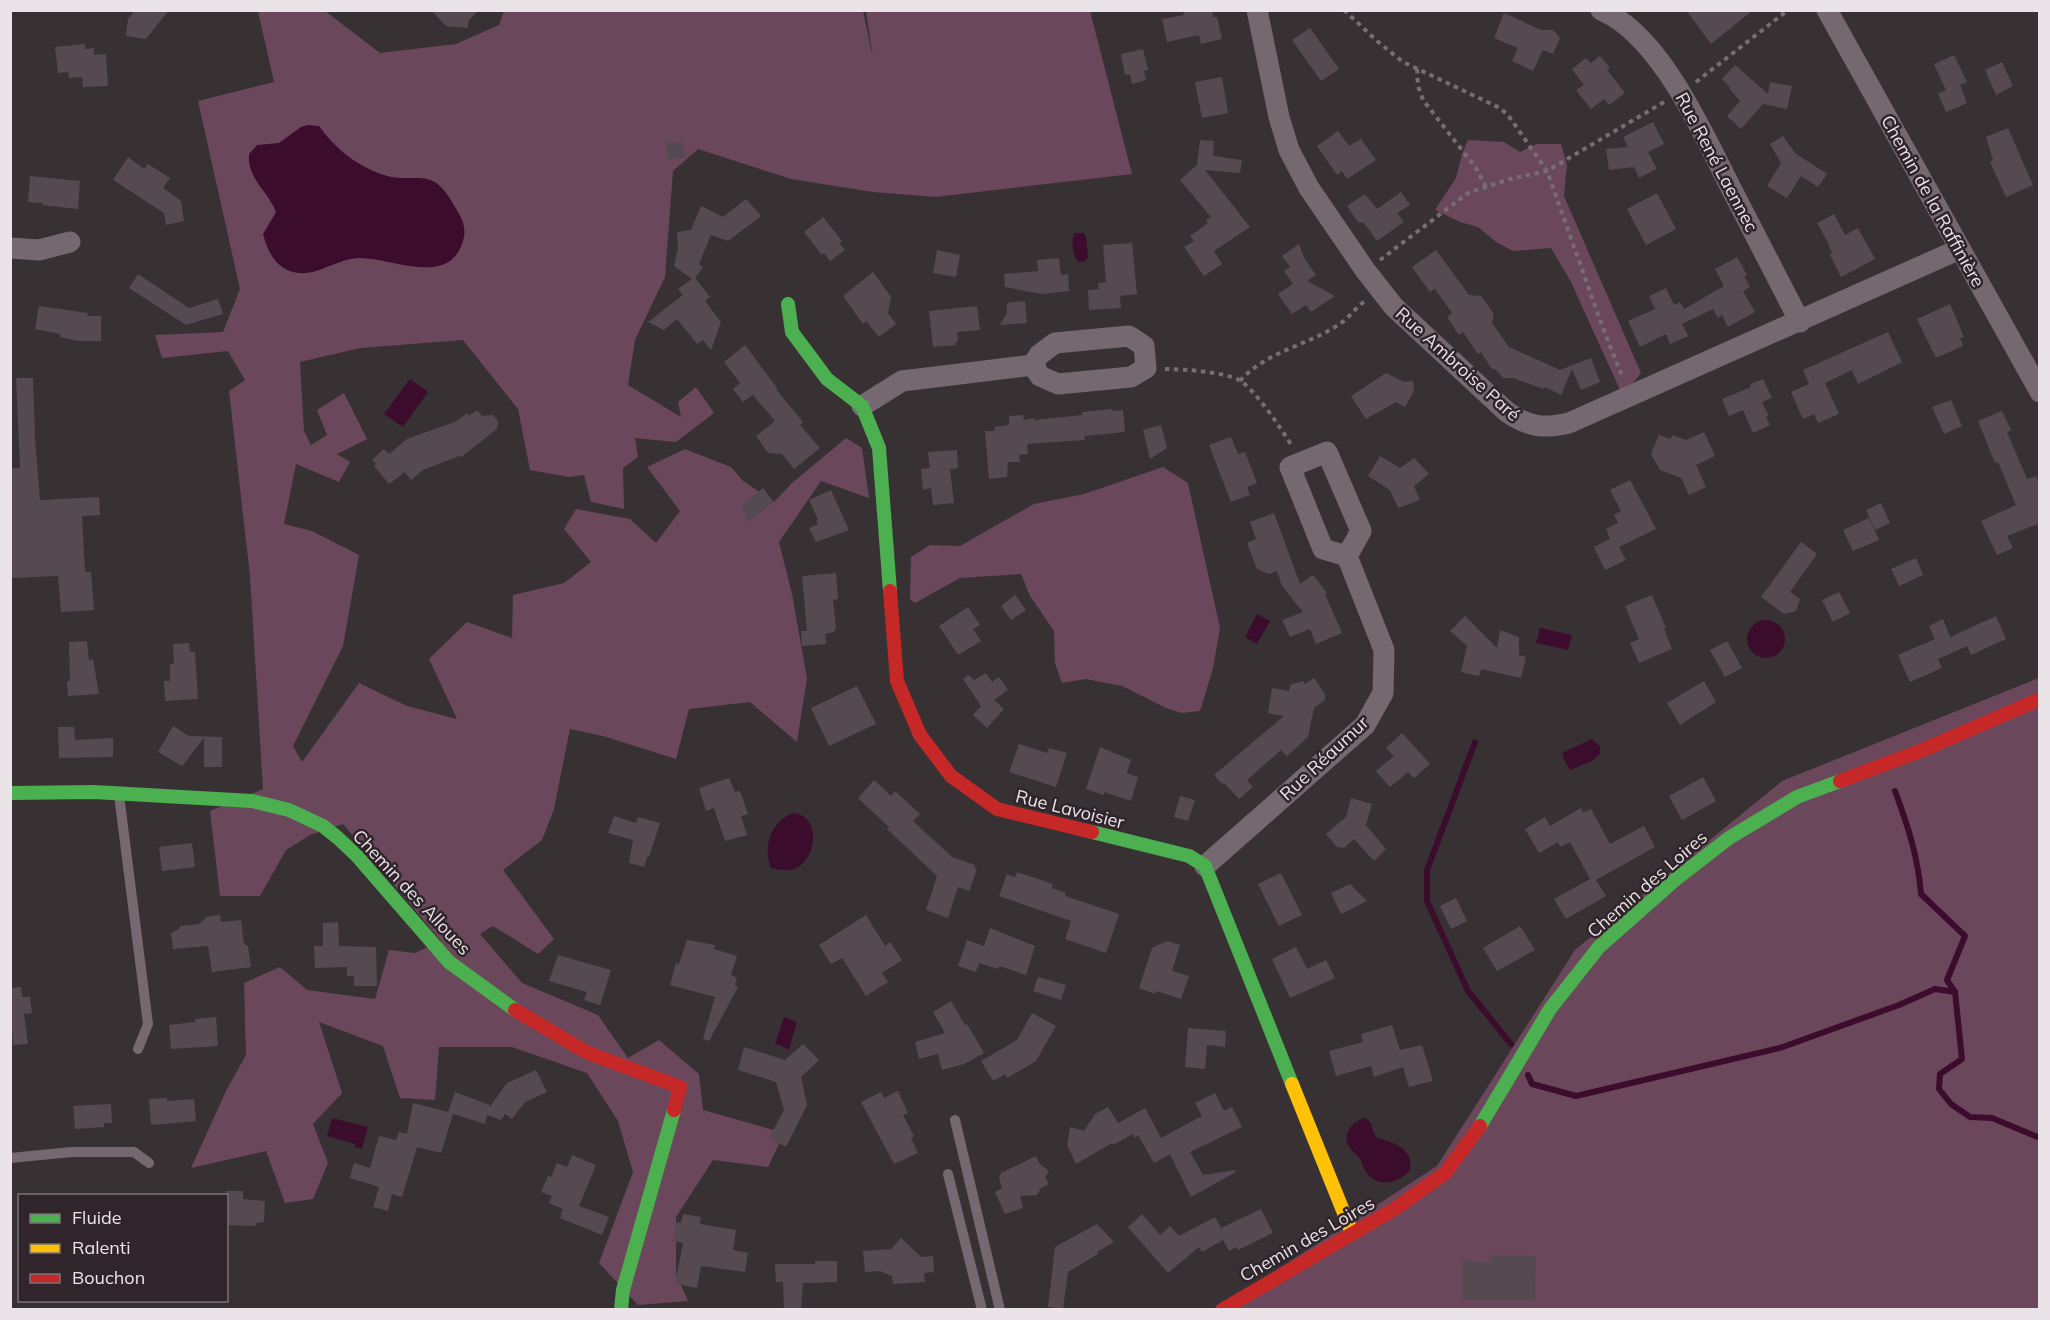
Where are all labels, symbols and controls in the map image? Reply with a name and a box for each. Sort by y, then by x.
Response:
street label: Rue René Laennec [1671,88,1763,236]
street label: Chemin de la Raffinière [1876,111,1990,291]
street label: Rue Ambroise Paré [1391,302,1525,426]
street label: Rue Réaumur [1275,711,1374,805]
street label: Rue Lavoisier [1013,784,1127,834]
street label: Chemin des Alloues [348,824,476,960]
street label: Chemin des Loires [1582,826,1712,942]
street label: Chemin des Loires [1236,1191,1378,1287]
legend [18,1194,228,1302]
text: Fluide [72,1206,122,1229]
text: Ralenti [72,1236,130,1259]
text: Bouchon [72,1266,145,1289]

